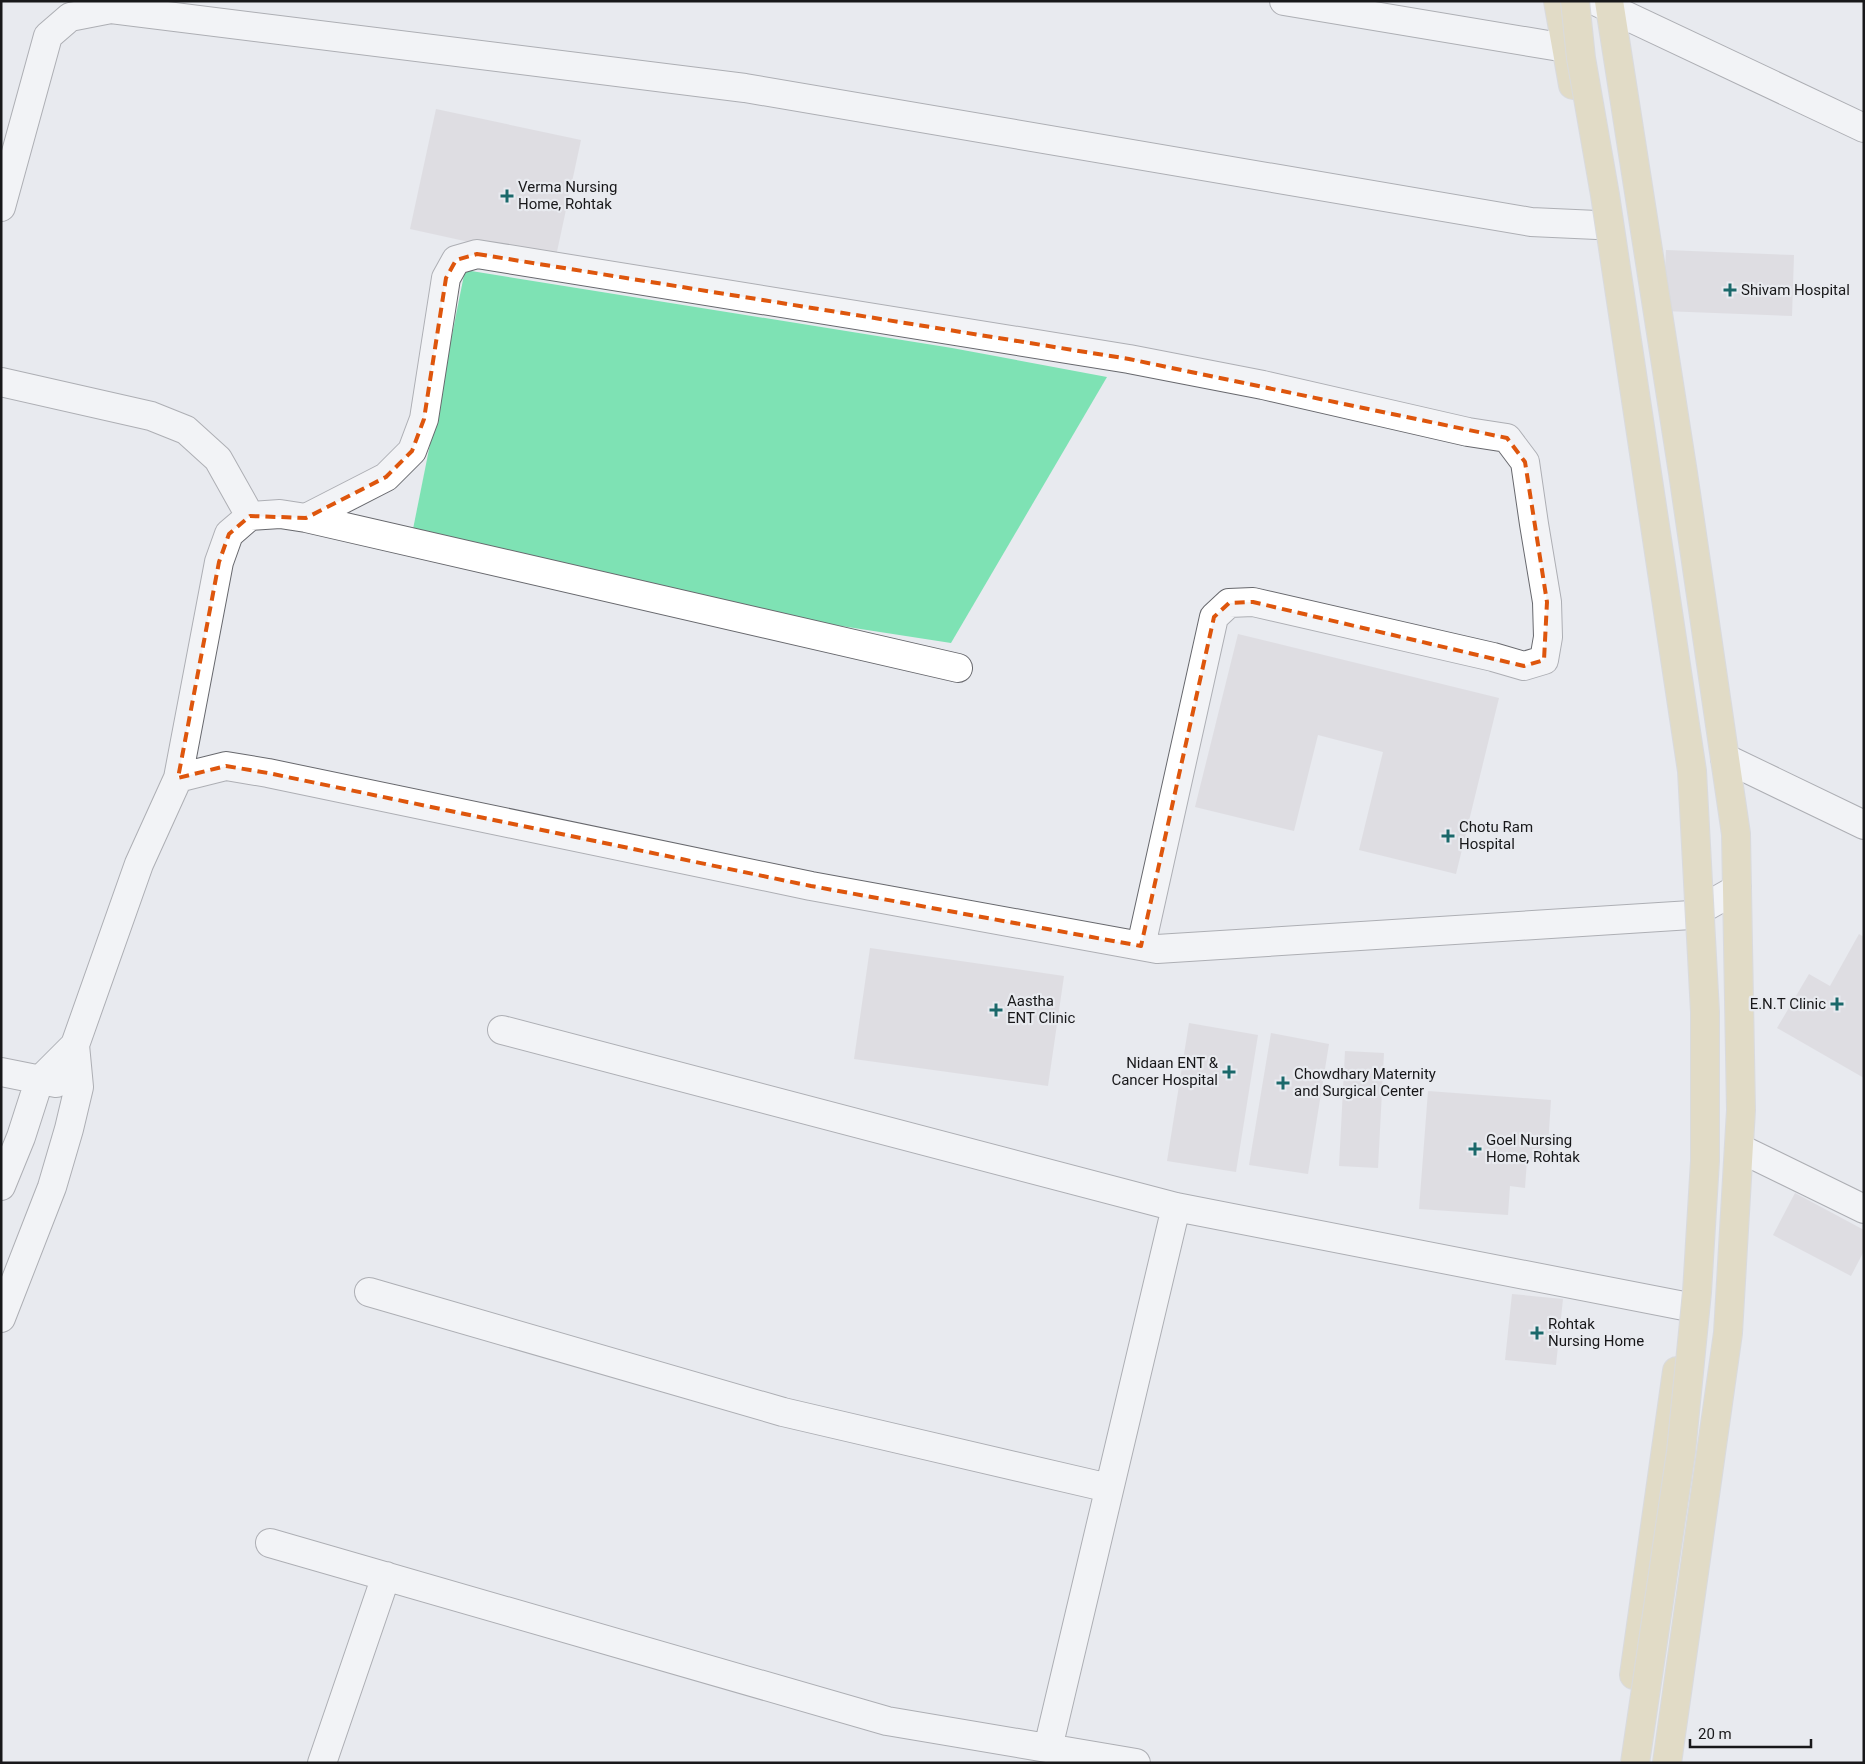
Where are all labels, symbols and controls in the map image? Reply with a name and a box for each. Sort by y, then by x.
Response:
place label: Verma Nursing Home, Rohtak [518,178,617,213]
marker: Verma Nursing Home, Rohtak [500,189,514,203]
place label: Shivam Hospital [1741,281,1850,299]
marker: Shivam Hospital [1723,283,1737,297]
place label: Chotu Ram Hospital [1459,818,1533,853]
marker: Chotu Ram Hospital [1441,829,1455,843]
place label: Aastha ENT Clinic [1007,992,1075,1027]
place label: E.N.T Clinic [1750,995,1826,1013]
marker: E.N.T Clinic [1830,997,1844,1011]
marker: Aastha ENT Clinic [989,1003,1003,1017]
place label: Nidaan ENT & Cancer Hospital [1111,1054,1219,1089]
marker: Nidaan ENT & Cancer Hospital [1222,1065,1236,1079]
place label: Chowdhary Maternity and Surgical Center [1294,1065,1436,1100]
marker: Chowdhary Maternity and Surgical Center [1276,1076,1290,1090]
place label: Goel Nursing Home, Rohtak [1486,1131,1580,1166]
marker: Goel Nursing Home, Rohtak [1468,1142,1482,1156]
place label: Rohtak Nursing Home [1548,1315,1644,1350]
marker: Rohtak Nursing Home [1530,1326,1544,1340]
scale bar [1690,1716,1811,1748]
text: 20 m [1698,1725,1732,1743]

